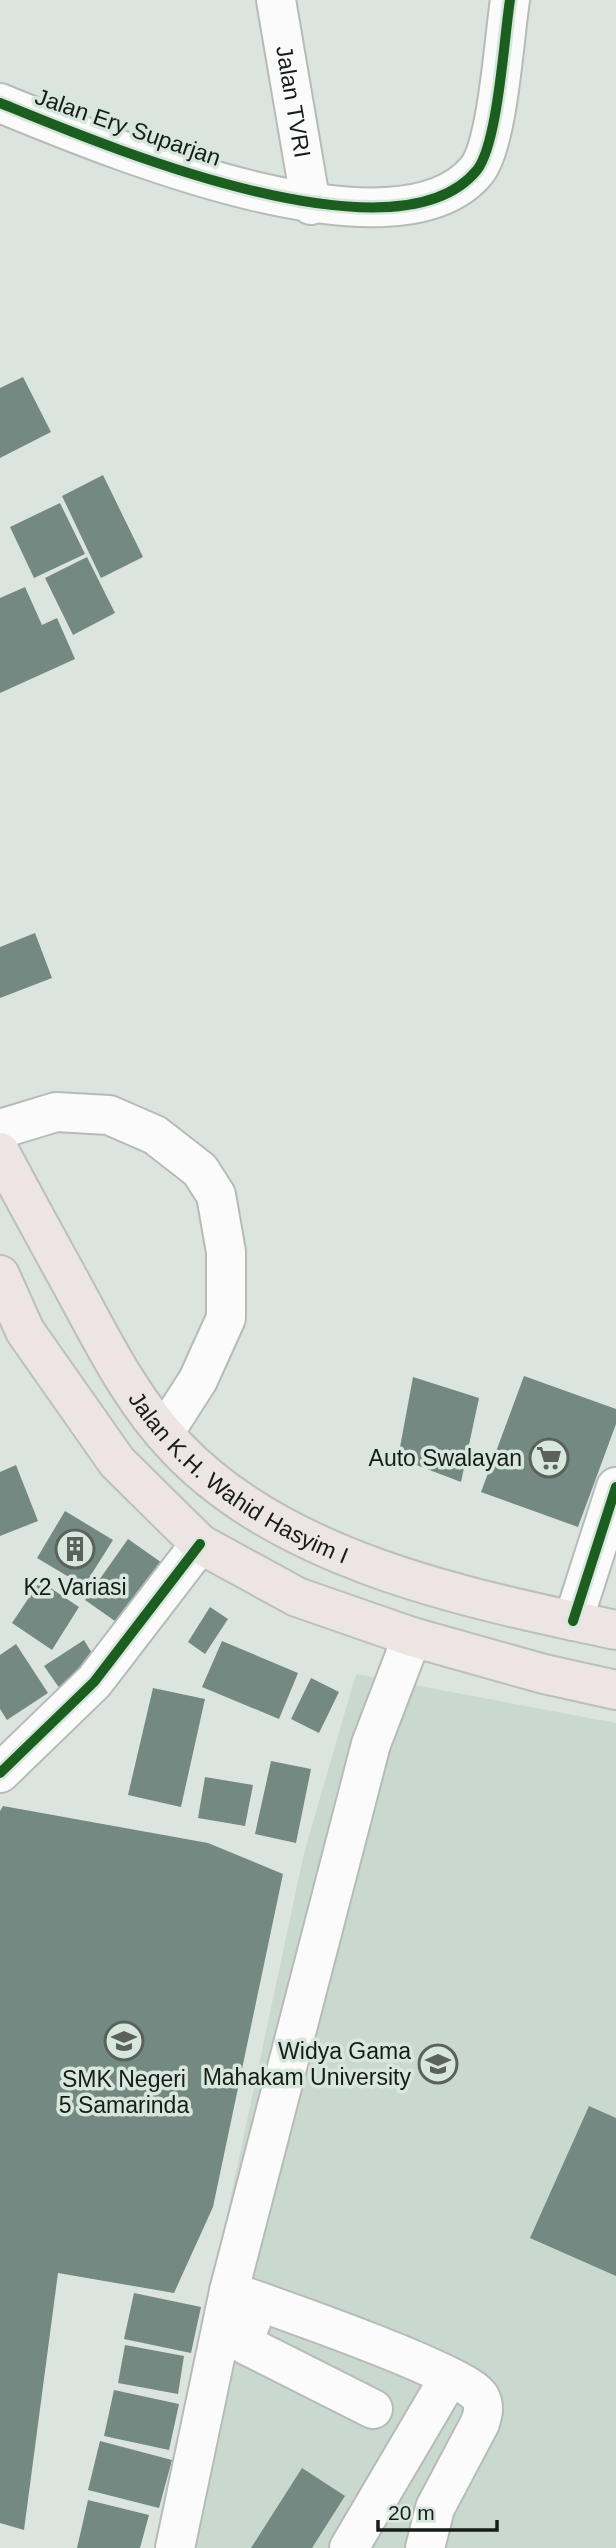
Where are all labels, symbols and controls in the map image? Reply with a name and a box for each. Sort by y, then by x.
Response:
street label: Jalan TVRI [271,43,316,160]
street label: Jalan Ery Suparjan [32,83,224,171]
street label: Jalan K.H. Wahid Hasyim I [123,1387,352,1569]
supermarket icon: Auto Swalayan [528,1437,570,1479]
place label: Auto Swalayan [369,1445,522,1471]
building icon: K2 Variasi [54,1528,96,1570]
place label: K2 Variasi [23,1574,127,1600]
school or university icon: SMK Negeri 5 Samarinda [103,2020,145,2062]
place label: Widya Gama Mahakam University [203,2038,411,2090]
school or university icon: Widya Gama Mahakam University [417,2043,459,2085]
place label: SMK Negeri 5 Samarinda [59,2066,189,2118]
scale bar [378,2488,497,2532]
text: 20 m [388,2501,435,2524]

